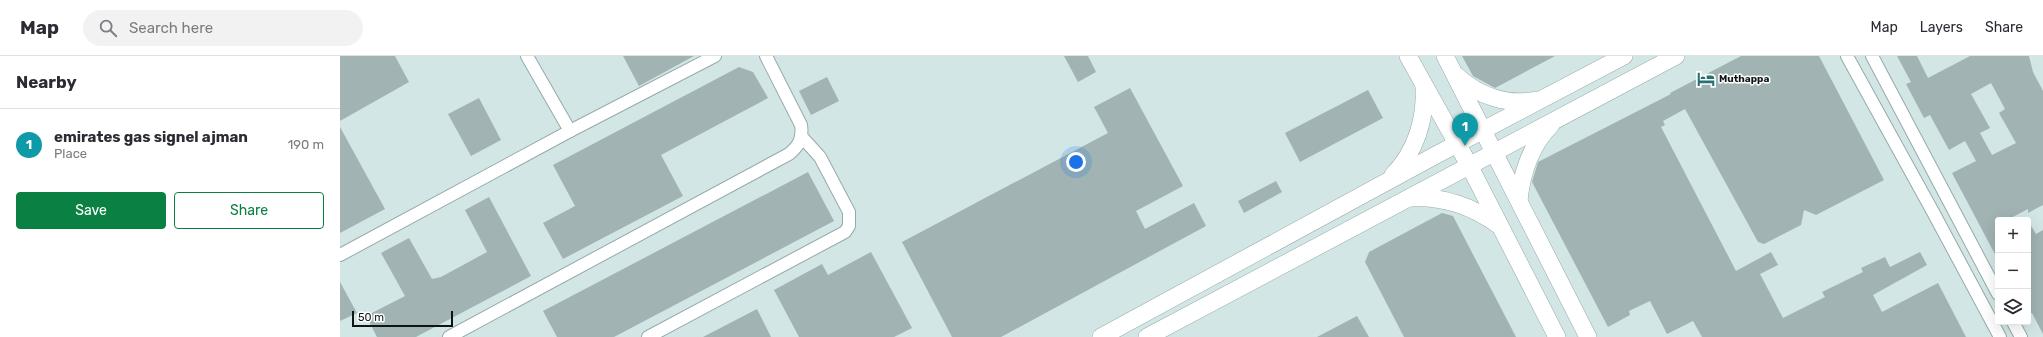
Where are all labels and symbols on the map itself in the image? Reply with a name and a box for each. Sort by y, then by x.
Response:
hotel icon: Muthappa [1696,69,1716,89]
place label: Muthappa [1719,73,1769,85]
pin: 1 [1452,113,1478,146]
your location [1066,152,1086,172]
scale bar [352,309,453,328]

